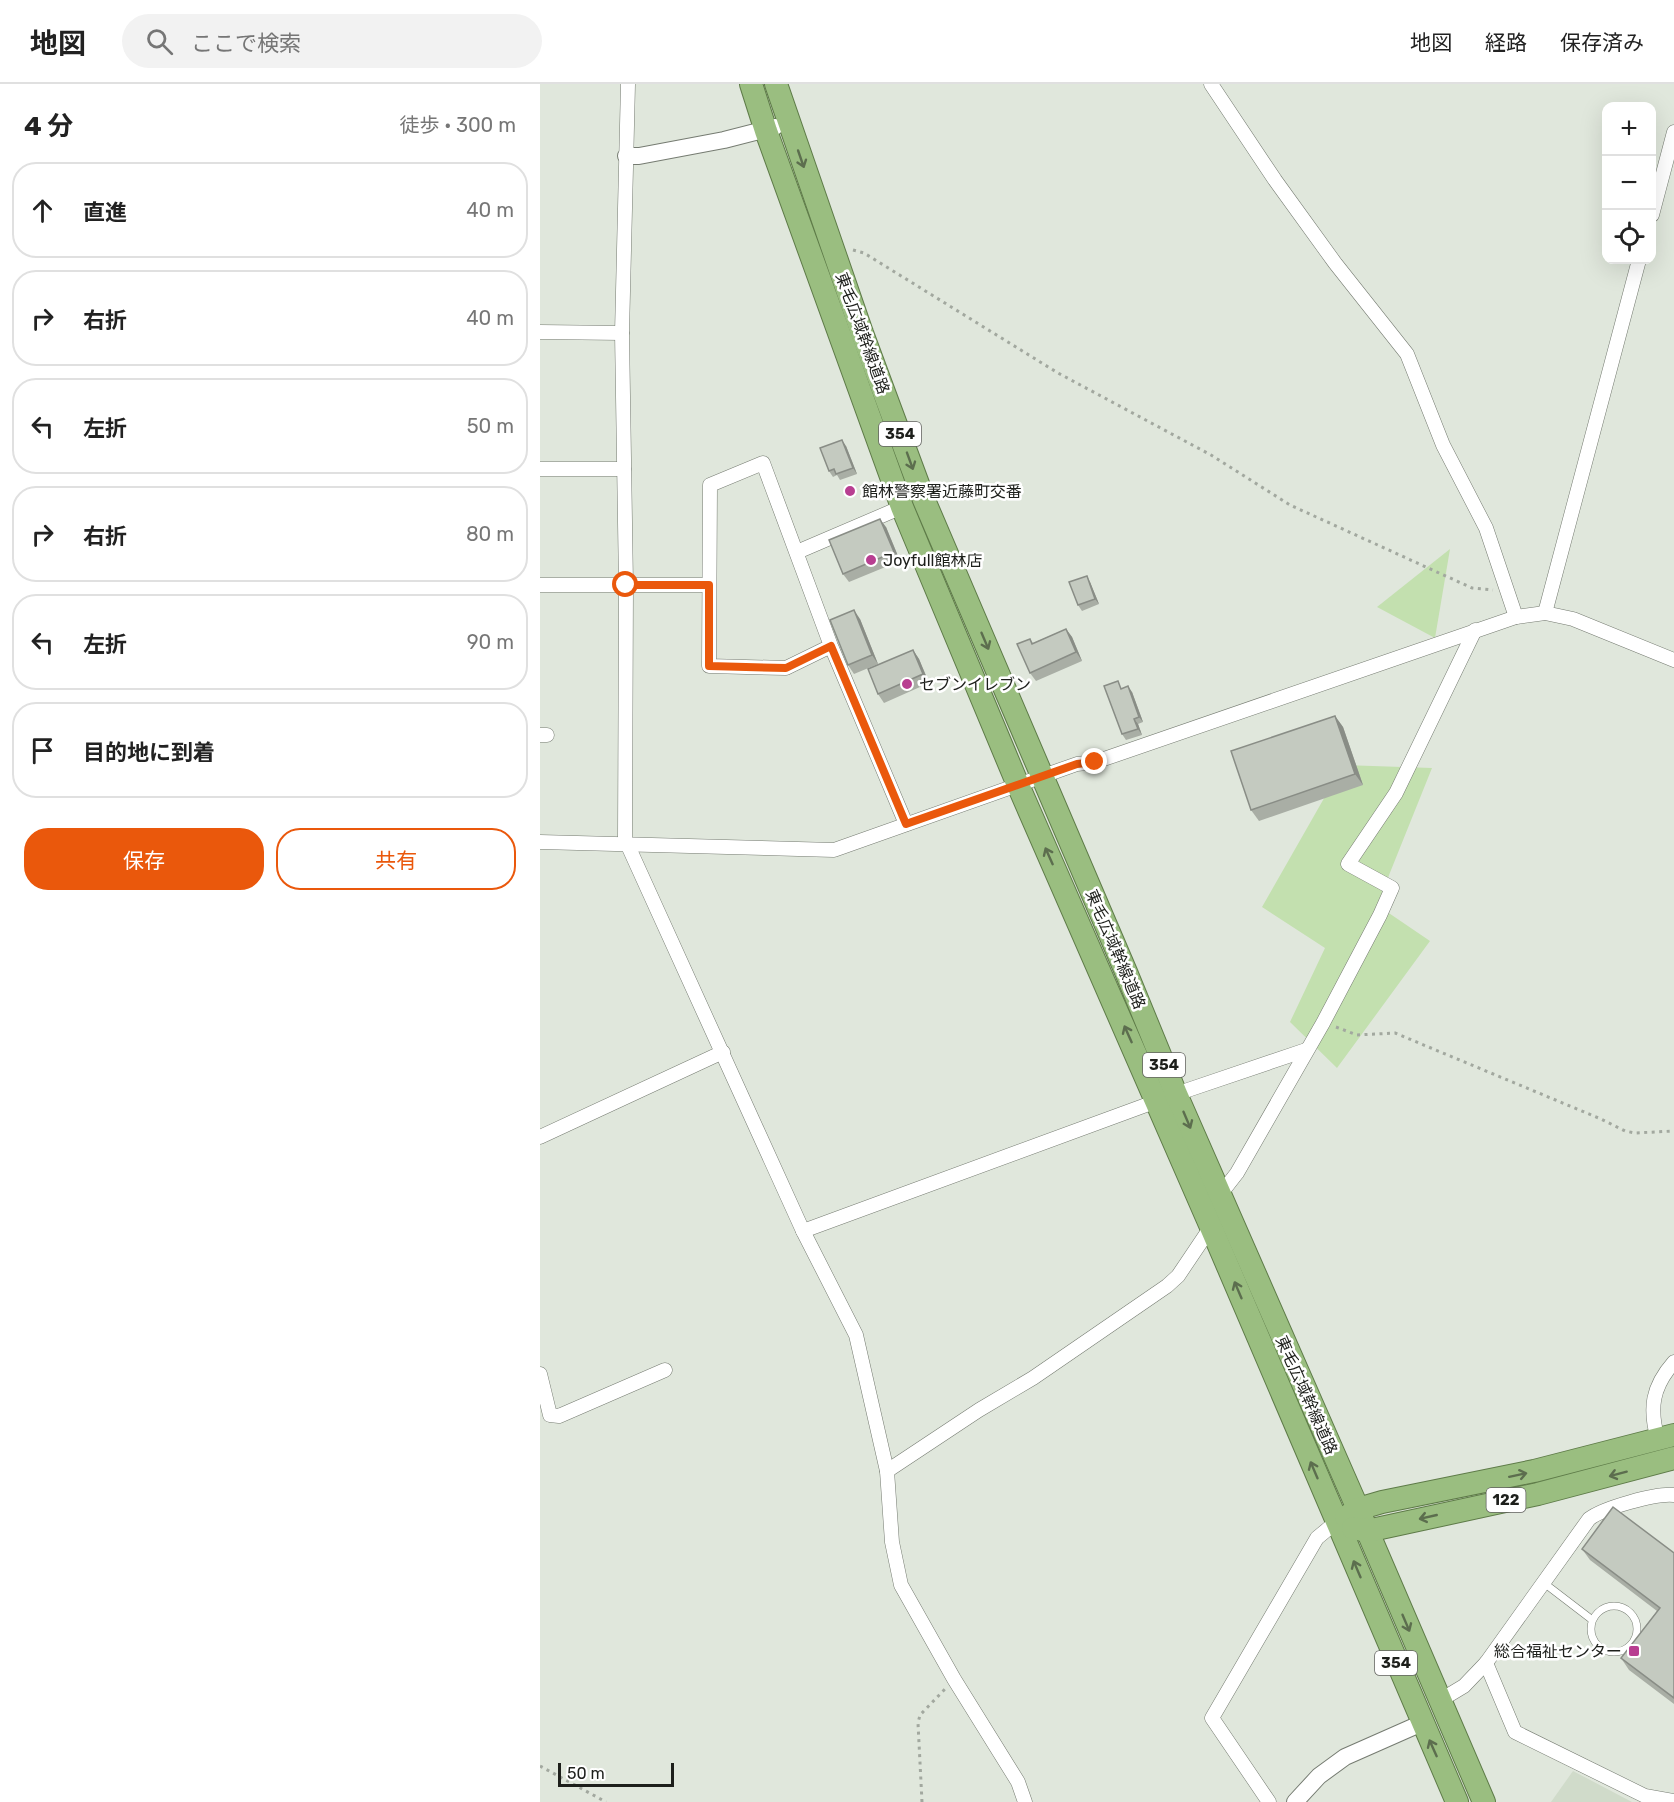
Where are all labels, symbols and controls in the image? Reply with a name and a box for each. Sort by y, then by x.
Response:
search box [122,14,542,68]
icon: search [143,25,176,58]
text: 地図 [30,27,86,60]
text: ここで検索 [191,30,301,57]
text: 地図 [1410,30,1452,55]
text: 経路 [1485,30,1527,55]
text: 保存済み [1560,30,1644,55]
map controls [1602,102,1656,264]
button: + [1602,102,1656,156]
text: 4 分 [24,111,73,142]
text: 徒歩 · 300 m [400,113,516,137]
one-way arrow [796,150,807,168]
button: − [1602,156,1656,210]
icon: ahead [26,194,59,227]
text: 40 m [466,198,514,222]
text: 直進 [83,199,127,226]
button: locate [1602,210,1656,264]
street label: 東毛広域幹線道路 [832,270,893,397]
icon: right [26,302,59,335]
text: 40 m [466,306,514,330]
text: 右折 [83,307,127,334]
icon: left [26,410,59,443]
text: 50 m [467,414,514,438]
text: 左折 [83,415,127,442]
road number: 354 [879,422,921,446]
one-way arrow [905,452,916,470]
place label: 館林警察署近藤町交番 [862,482,1022,501]
marker: 館林警察署近藤町交番 [843,484,857,498]
icon: right [26,518,59,551]
text: 80 m [466,522,514,546]
text: 右折 [83,523,127,550]
place label: Joyfull館林店 [883,551,982,570]
marker: Joyfull館林店 [864,553,878,567]
route start [612,571,638,597]
icon: left [26,626,59,659]
text: 90 m [467,630,514,654]
text: 左折 [83,631,127,658]
one-way arrow [980,632,991,650]
place label: セブンイレブン [919,675,1031,694]
marker: セブンイレブン [900,677,914,691]
icon: arrive [26,734,59,767]
text: 目的地に到着 [83,739,215,766]
route end [1081,748,1107,774]
button: 保存 [24,828,264,890]
button: 共有 [276,828,516,890]
one-way arrow [1043,847,1055,865]
street label: 東毛広域幹線道路 [1082,887,1149,1012]
one-way arrow [1121,1026,1133,1044]
road number: 354 [1143,1053,1185,1077]
one-way arrow [1182,1111,1193,1129]
one-way arrow [1232,1282,1243,1300]
street label: 東毛広域幹線道路 [1272,1333,1341,1458]
one-way arrow [1308,1461,1319,1480]
one-way arrow [1508,1468,1527,1480]
one-way arrow [1609,1469,1628,1480]
road number: 122 [1486,1488,1526,1512]
one-way arrow [1418,1512,1438,1523]
one-way arrow [1350,1560,1361,1578]
one-way arrow [1401,1614,1413,1632]
place label: 総合福祉センター [1494,1642,1622,1661]
marker: 総合福祉センター [1627,1644,1641,1658]
road number: 354 [1375,1651,1417,1675]
one-way arrow [1427,1740,1438,1758]
scale bar [558,1760,674,1788]
text: 50 m [567,1764,605,1783]

